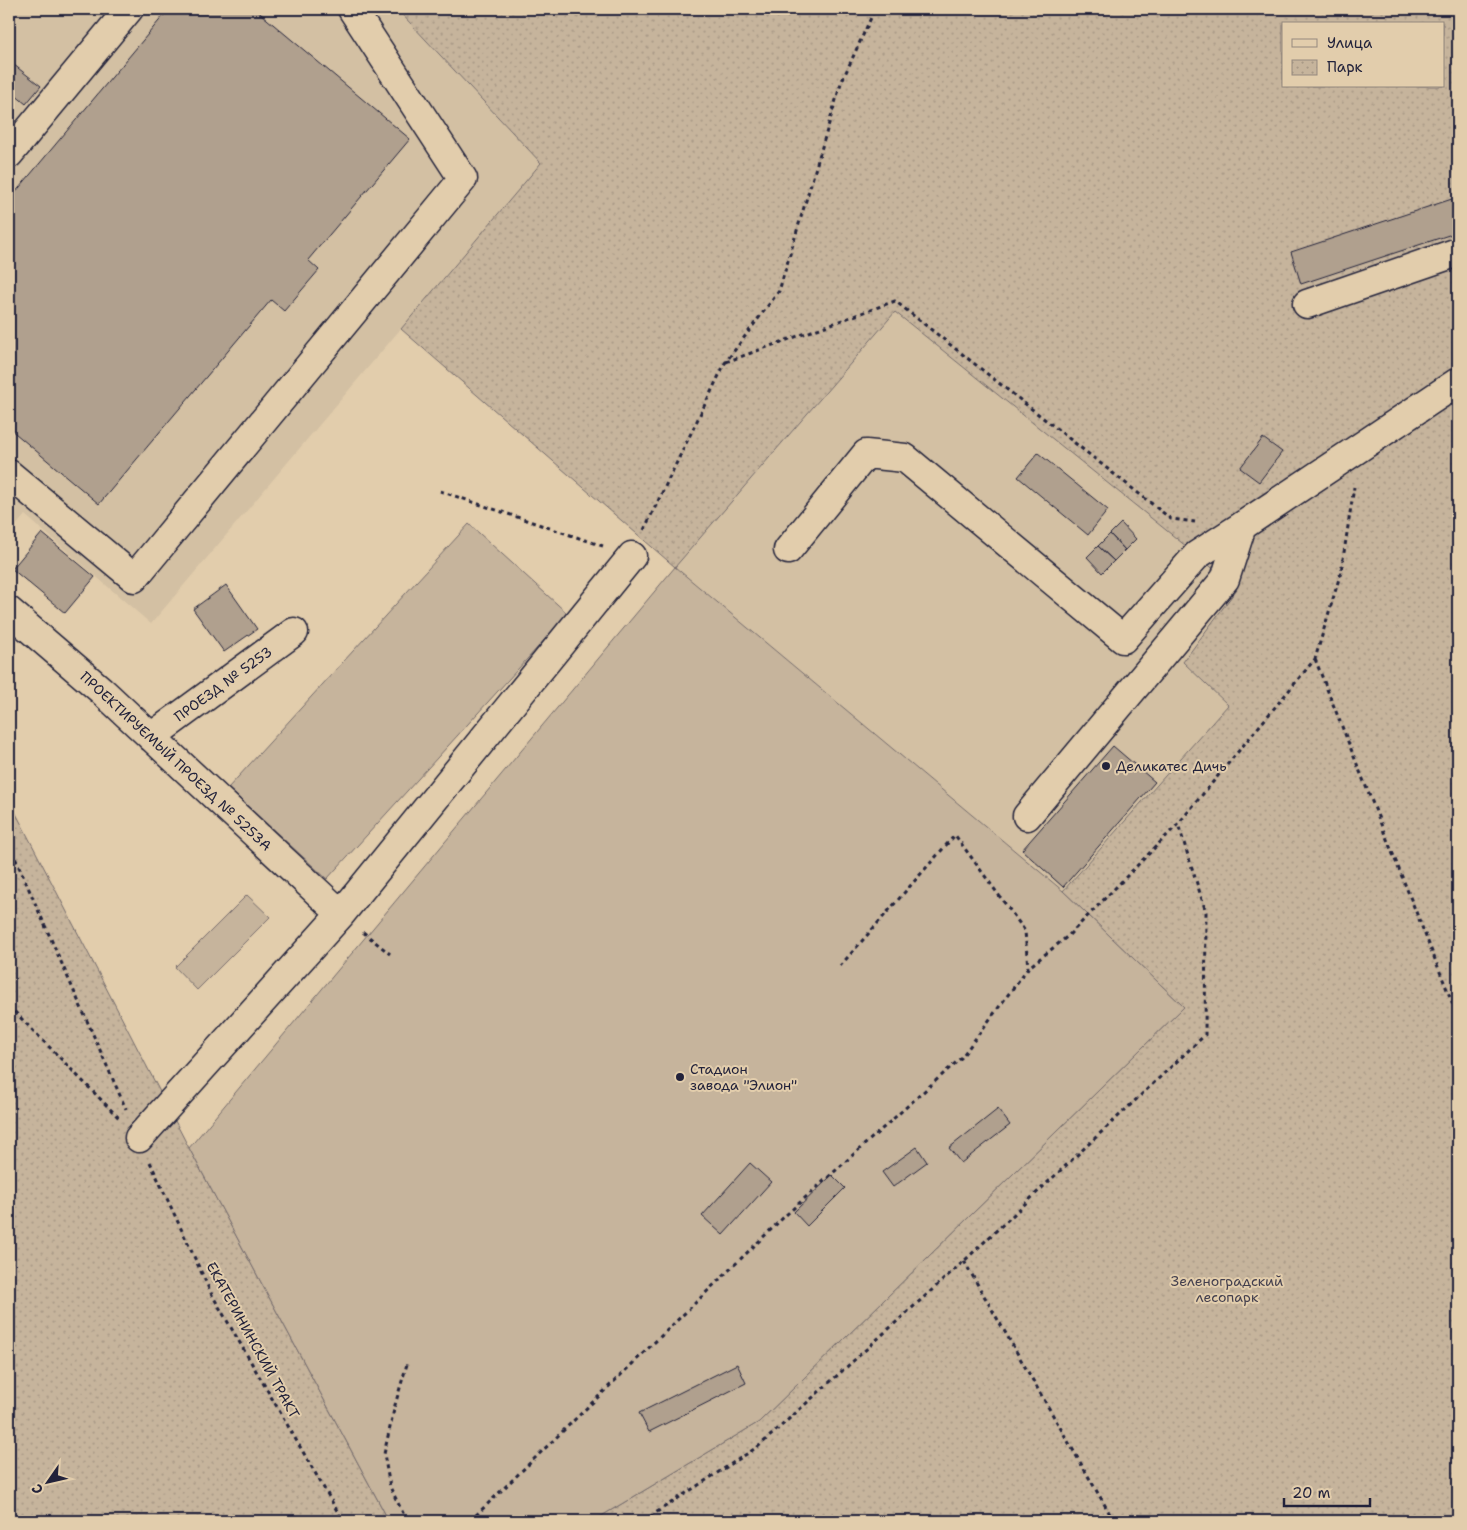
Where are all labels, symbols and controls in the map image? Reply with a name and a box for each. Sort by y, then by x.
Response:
legend [1282,22,1444,88]
text: Улица [1327,33,1373,53]
text: Парк [1327,57,1363,77]
street label: ПРОЕЗД № 5253 [171,642,275,726]
street label: ПРОЕКТИРУЕМЫЙ ПРОЕЗД № 5253А [77,667,275,855]
place label: Деликатес Дичь [1116,757,1227,775]
marker: Деликатес Дичь [1100,760,1112,772]
place label: Стадион завода "Элион" [690,1060,797,1094]
marker: Стадион завода "Элион" [674,1071,686,1083]
street label: ЕКАТЕРИНИНСКИЙ ТРАКТ [202,1259,304,1422]
park label: Зеленоградский лесопарк [1171,1272,1283,1306]
north arrow [22,1458,72,1508]
scale bar [1284,1475,1371,1507]
text: С [27,1481,47,1498]
text: 20 m [1292,1483,1331,1503]

